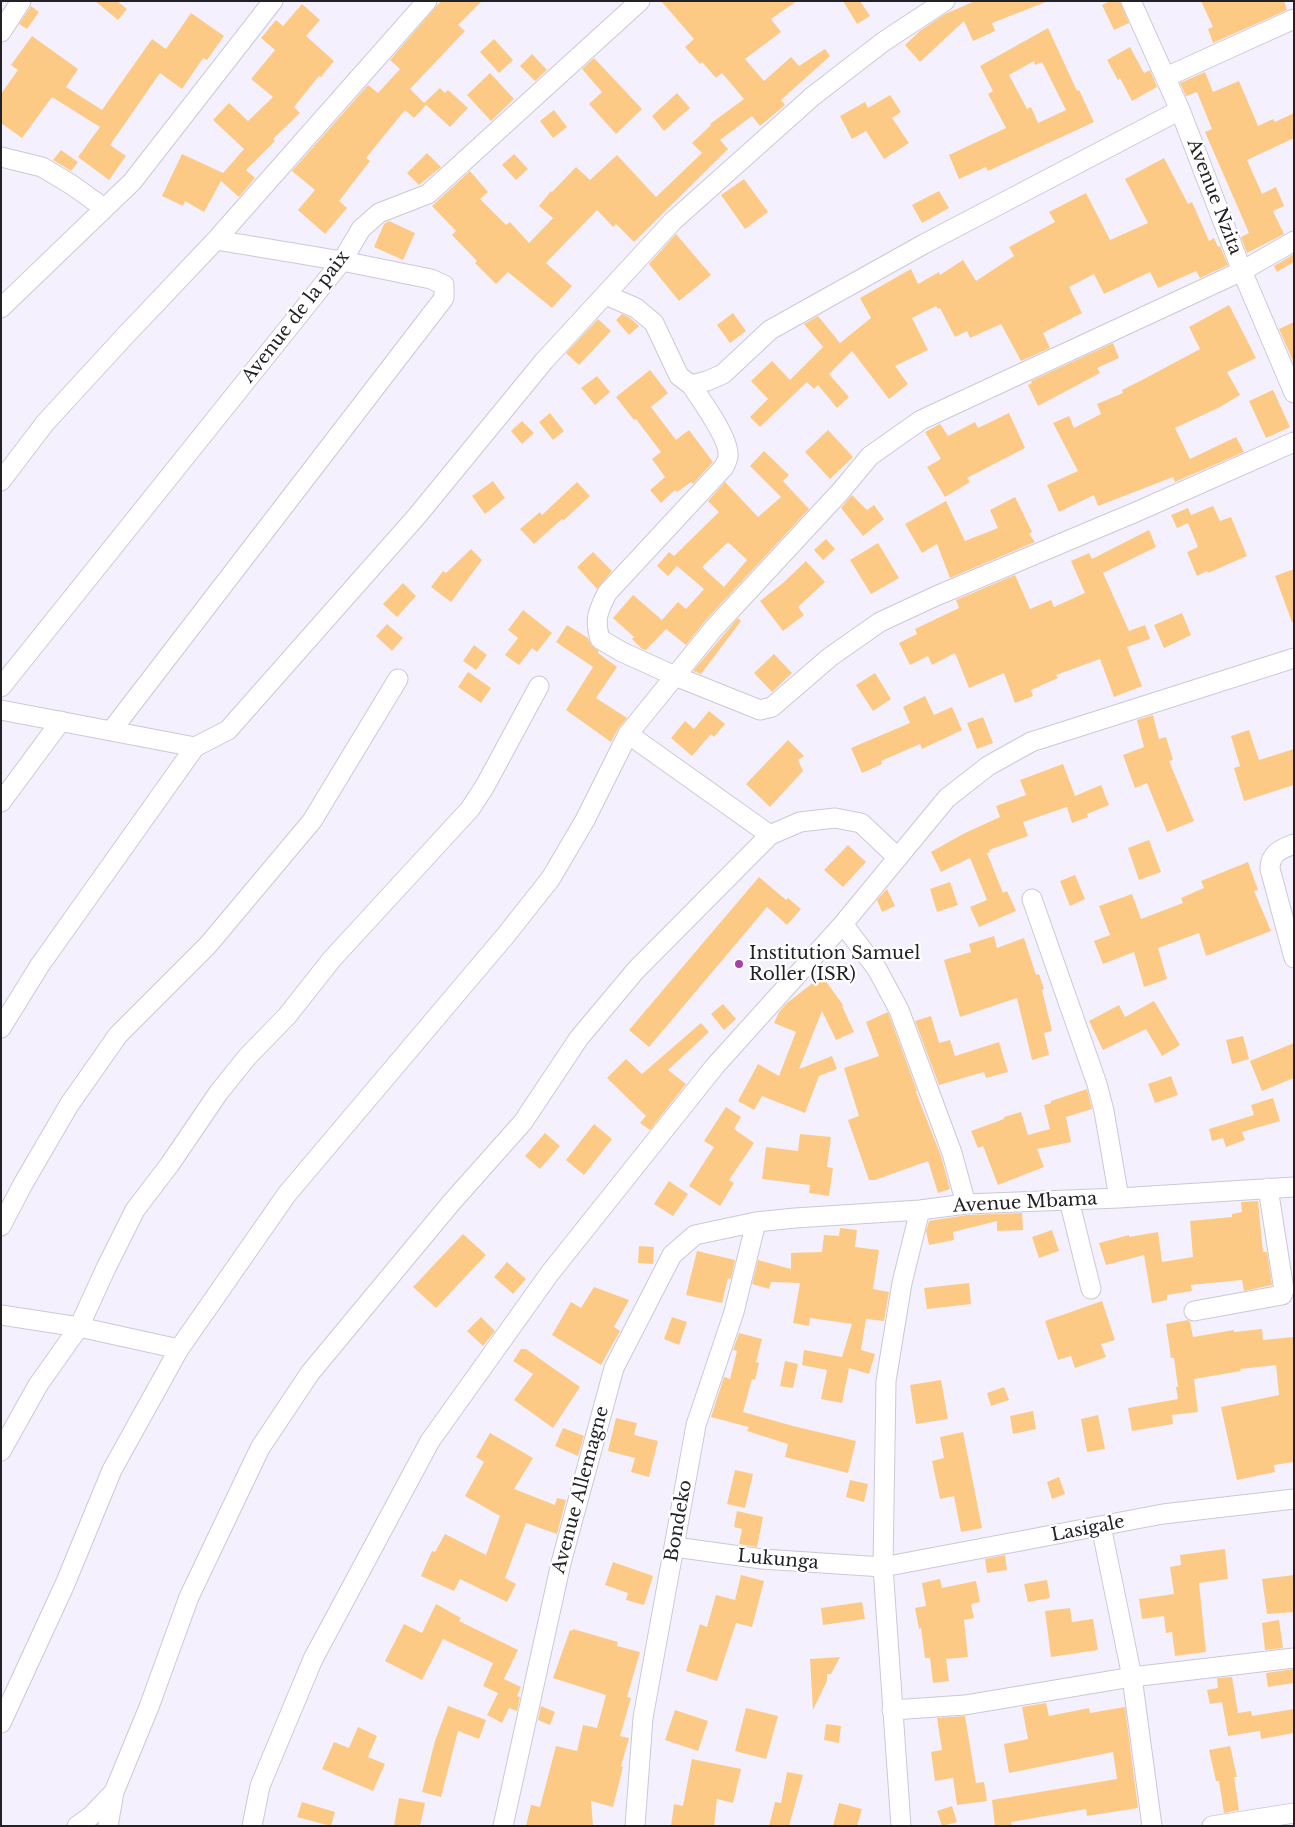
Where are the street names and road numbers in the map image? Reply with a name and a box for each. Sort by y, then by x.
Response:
street label: Avenue Nzita [1182,136,1246,258]
street label: Avenue de la paix [238,247,354,387]
street label: Avenue Mbama [952,1188,1098,1218]
street label: Avenue Allemagne [548,1404,614,1576]
street label: Bondeko [661,1478,697,1564]
street label: Lasigale [1049,1511,1127,1547]
street label: Lukunga [736,1546,820,1574]

